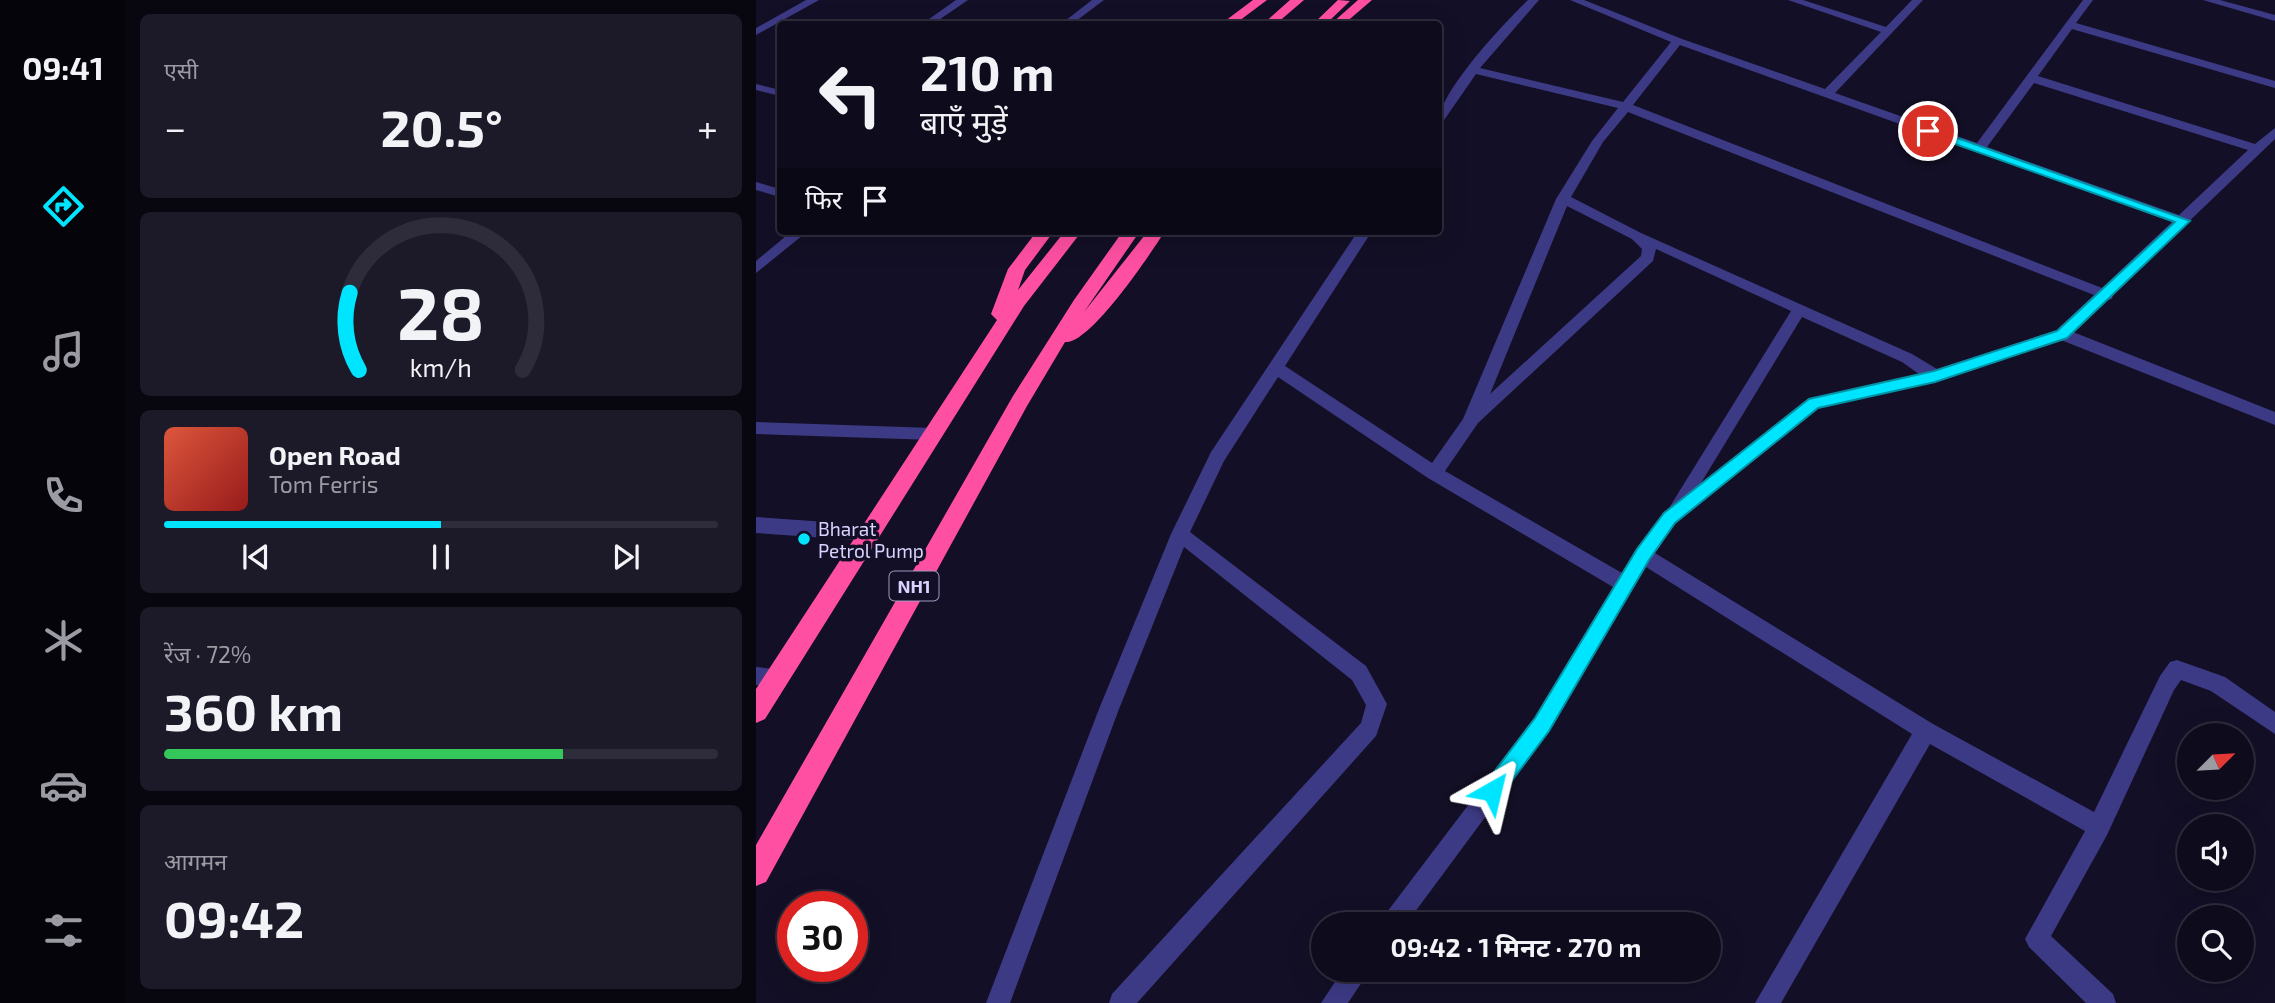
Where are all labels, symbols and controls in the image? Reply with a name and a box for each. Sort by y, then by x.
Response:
text: 210 m [920,42,1054,101]
text: 09:41 [22,48,104,86]
icon: left [805,49,896,140]
text: एसी [164,56,198,84]
text: 20.5° [380,95,503,157]
pin [1898,101,1958,161]
text: बाएँ मुड़ें [920,102,1008,140]
text: − [164,104,186,150]
text: + [697,104,718,150]
icon: arrive [1909,112,1947,150]
icon: directions [39,182,88,231]
icon: arrive [856,182,894,220]
text: फिर [805,183,842,214]
text: 28 [397,267,485,355]
icon: music [39,327,88,376]
text: km/h [410,351,472,381]
text: Open Road [269,439,401,470]
text: Tom Ferris [269,470,378,498]
icon: phone [39,471,88,520]
place label: Bharat Petrol Pump [818,517,924,562]
marker: Bharat Petrol Pump [796,531,812,547]
icon: previous [237,538,275,576]
icon: pause [422,538,460,576]
icon: next [607,538,645,576]
road number: NH1 [890,572,938,600]
icon: climate [39,616,88,665]
text: रेंज · 72% [164,640,251,668]
text: 360 km [164,679,343,741]
north arrow [2177,723,2254,800]
map controls [2177,723,2254,982]
position arrow [1455,754,1529,828]
icon: car [39,761,88,810]
button: sound [2177,814,2254,891]
text: आगमन [164,847,227,875]
text: 09:42 [164,886,304,948]
speed limit sign: 30 [777,891,868,982]
button: search [2177,905,2254,982]
icon: filters [39,906,88,955]
text: 09:42 · 1 मिनट · 270 m [1391,931,1641,962]

